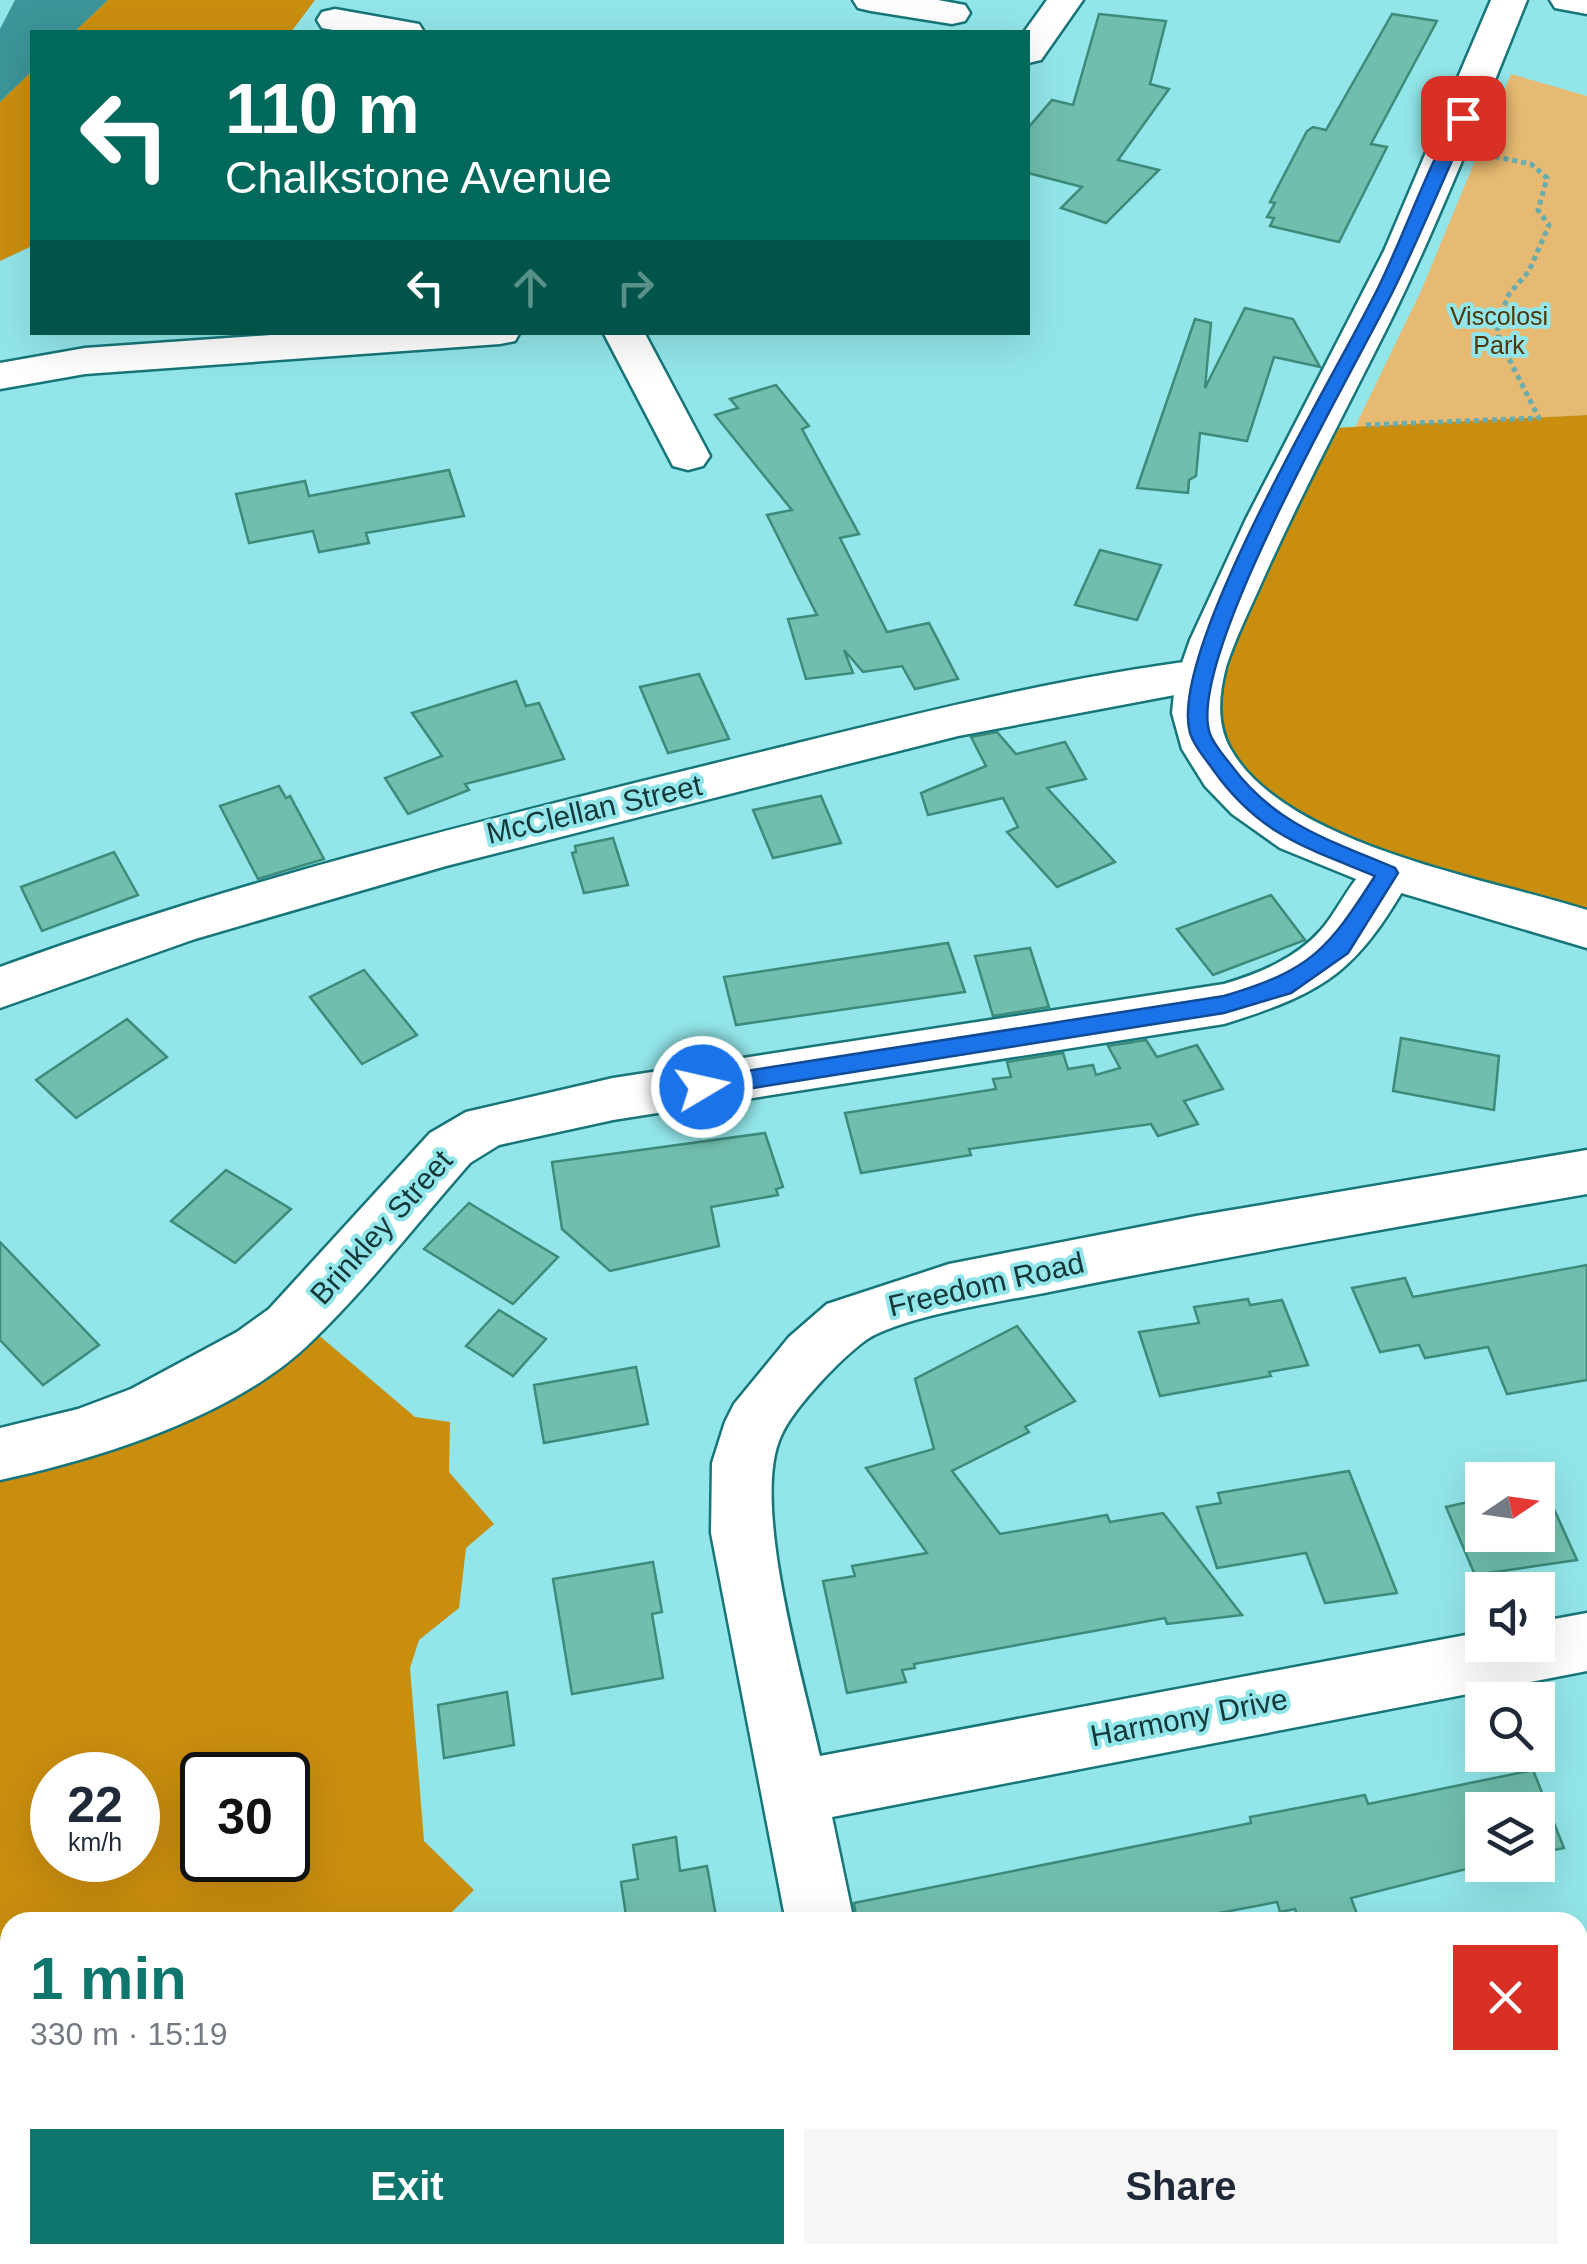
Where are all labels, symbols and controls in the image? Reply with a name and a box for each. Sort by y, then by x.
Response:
icon: left [60,70,190,200]
text: 110 m [225,70,420,148]
pin [1421,76,1506,161]
icon: arrive [1436,91,1491,146]
text: Chalkstone Avenue [225,152,612,203]
icon: left [398,260,453,315]
icon: ahead [503,260,558,315]
icon: right [608,260,663,315]
park label: Viscolosi Park [1450,302,1548,359]
street label: McClellan Street [483,768,706,850]
position arrow [650,1035,754,1139]
street label: Brinkley Street [303,1143,459,1311]
street label: Freedom Road [885,1245,1087,1323]
north arrow [1465,1462,1555,1552]
map controls [1465,1462,1555,1882]
button: sound [1465,1572,1555,1662]
street label: Harmony Drive [1088,1682,1290,1752]
button: search [1465,1682,1555,1772]
speed limit sign: 30 [180,1752,310,1882]
text: 22 [67,1777,123,1833]
button: layers [1465,1792,1555,1882]
text: km/h [68,1828,122,1856]
text: 1 min [30,1945,187,2012]
button: close [1453,1945,1558,2050]
text: 330 m · 15:19 [30,2016,227,2052]
button: Exit [30,2129,784,2244]
button: Share [804,2129,1558,2244]

